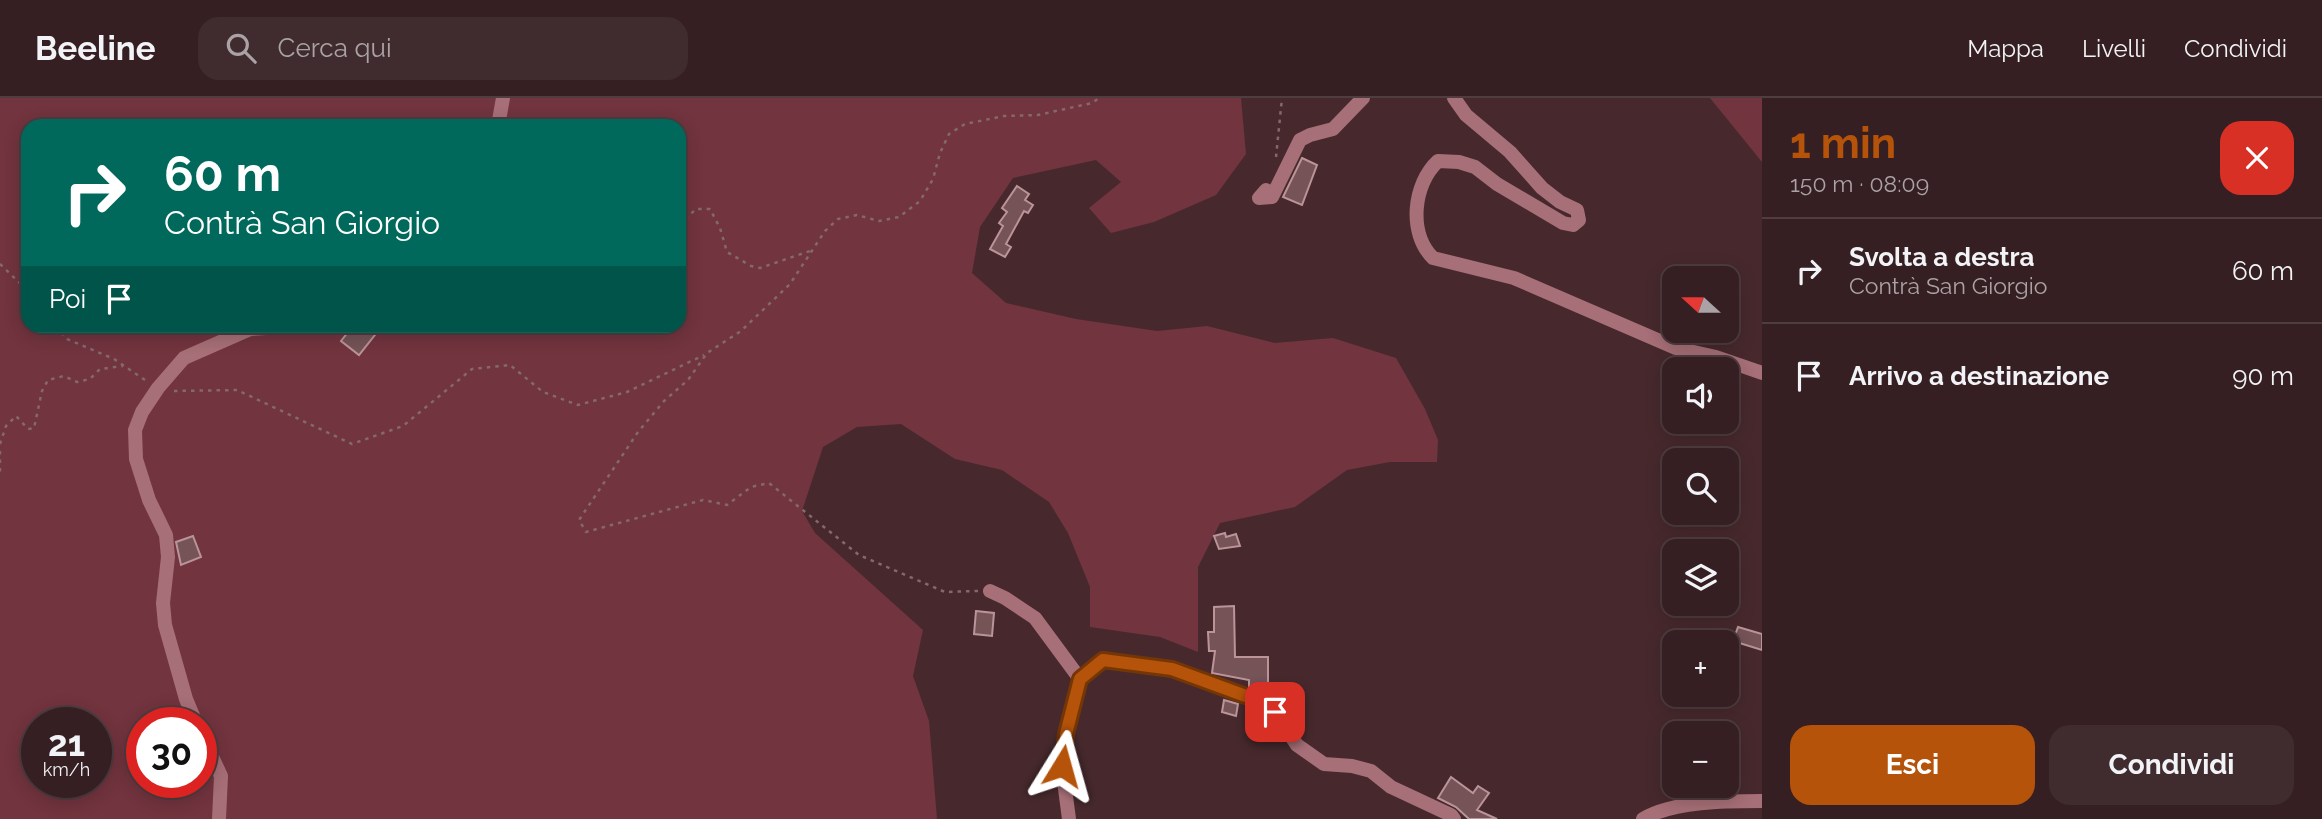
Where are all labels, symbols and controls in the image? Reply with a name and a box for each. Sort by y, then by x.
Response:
search box [198,17,688,80]
text: Beeline [35,29,156,68]
icon: search [222,29,260,67]
text: Cerca qui [278,33,392,63]
text: Mappa [1967,34,2044,63]
text: Livelli [2082,34,2146,63]
text: Condividi [2184,34,2287,63]
text: 1 min [1790,119,1896,168]
button: close [2220,121,2294,195]
text: 60 m [164,145,281,202]
icon: right [49,147,140,238]
text: 150 m · 08:09 [1790,170,1929,197]
text: Contrà San Giorgio [164,204,440,241]
text: Svolta a destra [1849,242,2035,272]
icon: right [1790,252,1828,290]
text: 60 m [2232,256,2294,286]
north arrow [1662,266,1740,343]
map controls [1662,266,1739,798]
text: Contrà San Giorgio [1849,272,2048,299]
icon: arrive [100,280,138,318]
text: Poi [49,284,86,314]
button: sound [1662,357,1739,434]
icon: arrive [1790,357,1828,395]
text: Arrivo a destinazione [1849,361,2109,391]
text: 90 m [2232,361,2294,391]
button: search [1662,448,1739,525]
button: layers [1662,539,1739,616]
button: + [1662,630,1739,707]
pin [1245,682,1305,742]
icon: arrive [1256,693,1294,731]
speed limit sign: 30 [126,707,217,798]
button: − [1662,721,1739,798]
text: 21 [48,723,85,764]
button: Esci [1790,725,2035,805]
button: Condividi [2049,725,2294,805]
position arrow [1025,729,1099,803]
text: km/h [43,759,90,780]

